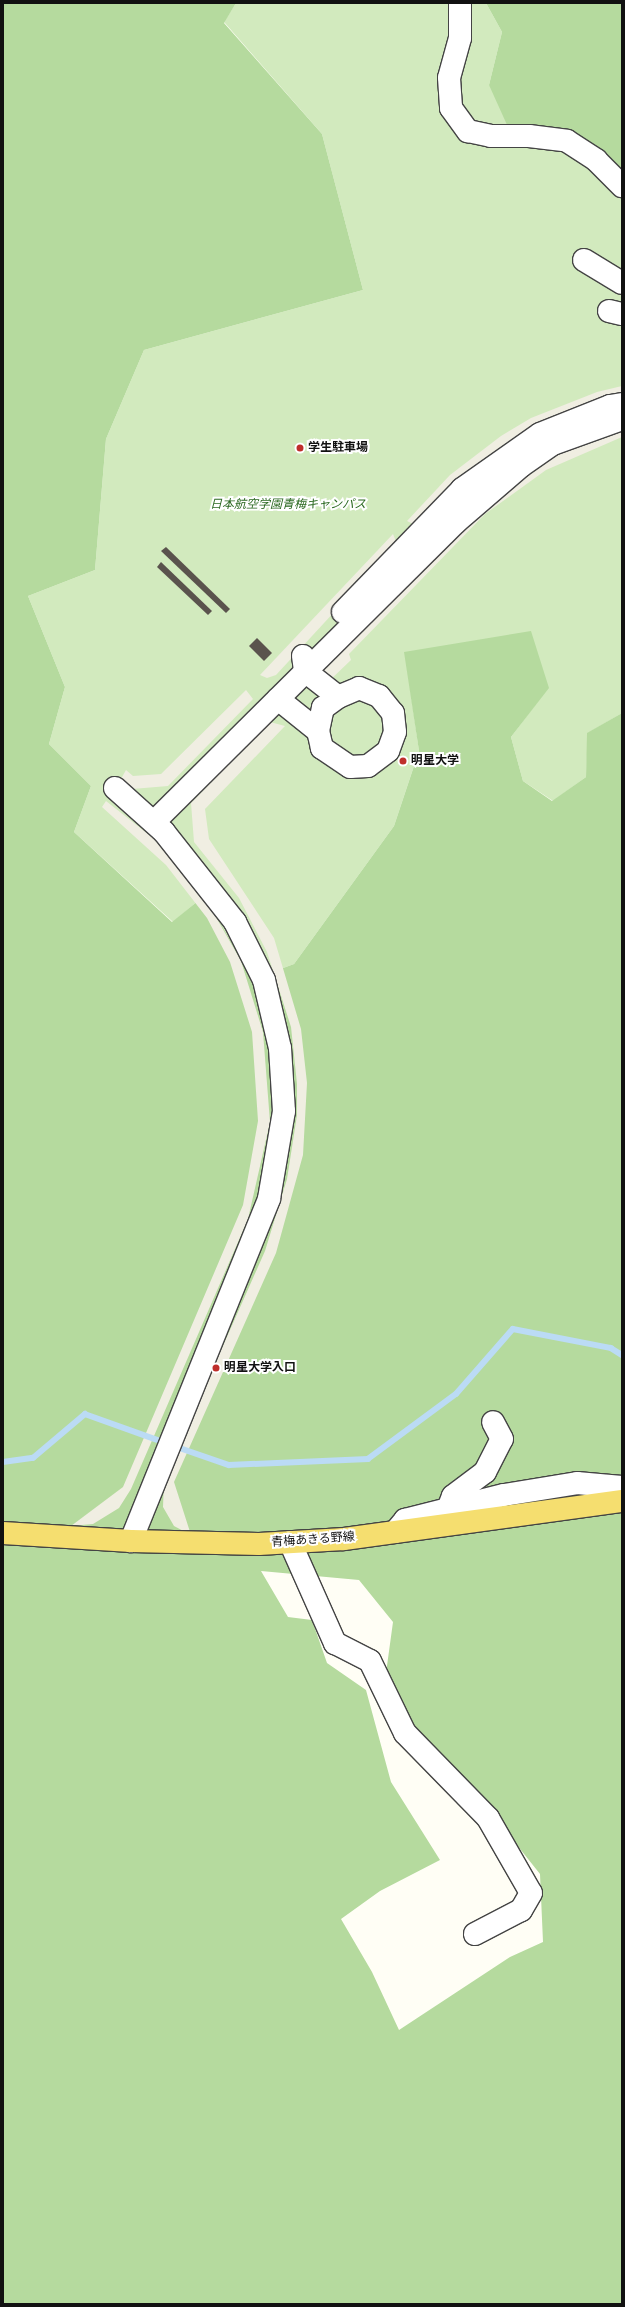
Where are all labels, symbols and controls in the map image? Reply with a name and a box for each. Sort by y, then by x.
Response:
place label: 学生駐車場 [308,441,368,455]
marker: 学生駐車場 [295,443,305,453]
park label: 日本航空学園青梅キャンパス [210,498,366,512]
place label: 明星大学 [411,754,459,768]
marker: 明星大学 [398,756,408,766]
place label: 明星大学入口 [224,1361,296,1375]
marker: 明星大学入口 [211,1363,221,1373]
street label: 青梅あきる野線 [271,1530,355,1550]

